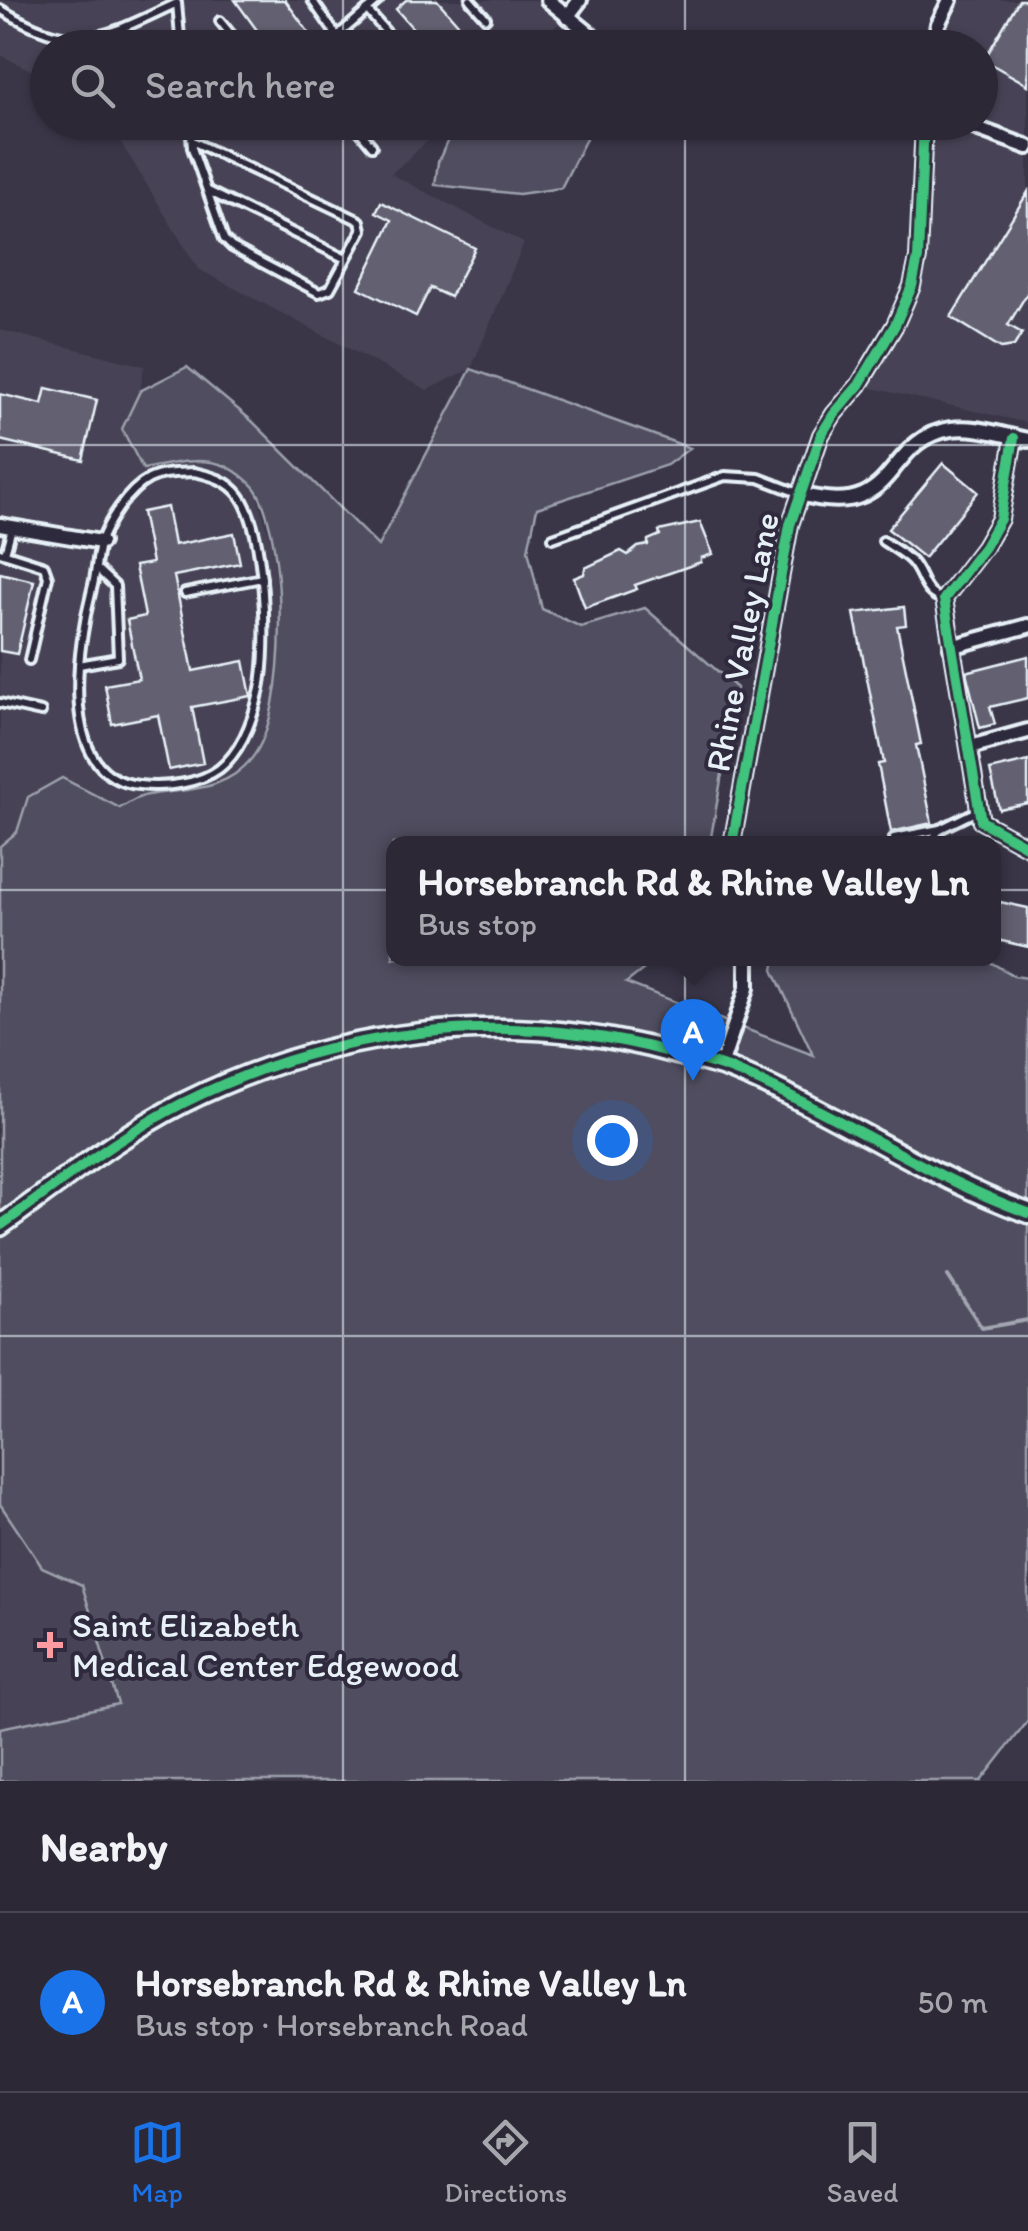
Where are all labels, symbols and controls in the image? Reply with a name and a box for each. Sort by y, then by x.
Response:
search box [30,30,998,140]
icon: search [65,58,120,113]
text: Search here [145,62,336,108]
street label: Rhine Valley Lane [696,509,788,775]
popup [386,836,1001,966]
text: Horsebranch Rd & Rhine Valley Ln [418,859,969,905]
text: Bus stop [418,905,537,943]
pin: A [660,998,726,1081]
your location [587,1115,638,1166]
place label: Saint Elizabeth Medical Center Edgewood [72,1604,459,1686]
marker: Saint Elizabeth Medical Center Edgewood [37,1632,63,1658]
text: Nearby [40,1821,167,1872]
text: Horsebranch Rd & Rhine Valley Ln [135,1960,687,2006]
text: A [62,1983,83,2021]
text: 50 m [917,1983,988,2021]
text: Bus stop · Horsebranch Road [135,2006,528,2044]
tab: Map [130,2115,185,2209]
tab: Directions [444,2115,567,2209]
tab: Saved [827,2115,898,2209]

